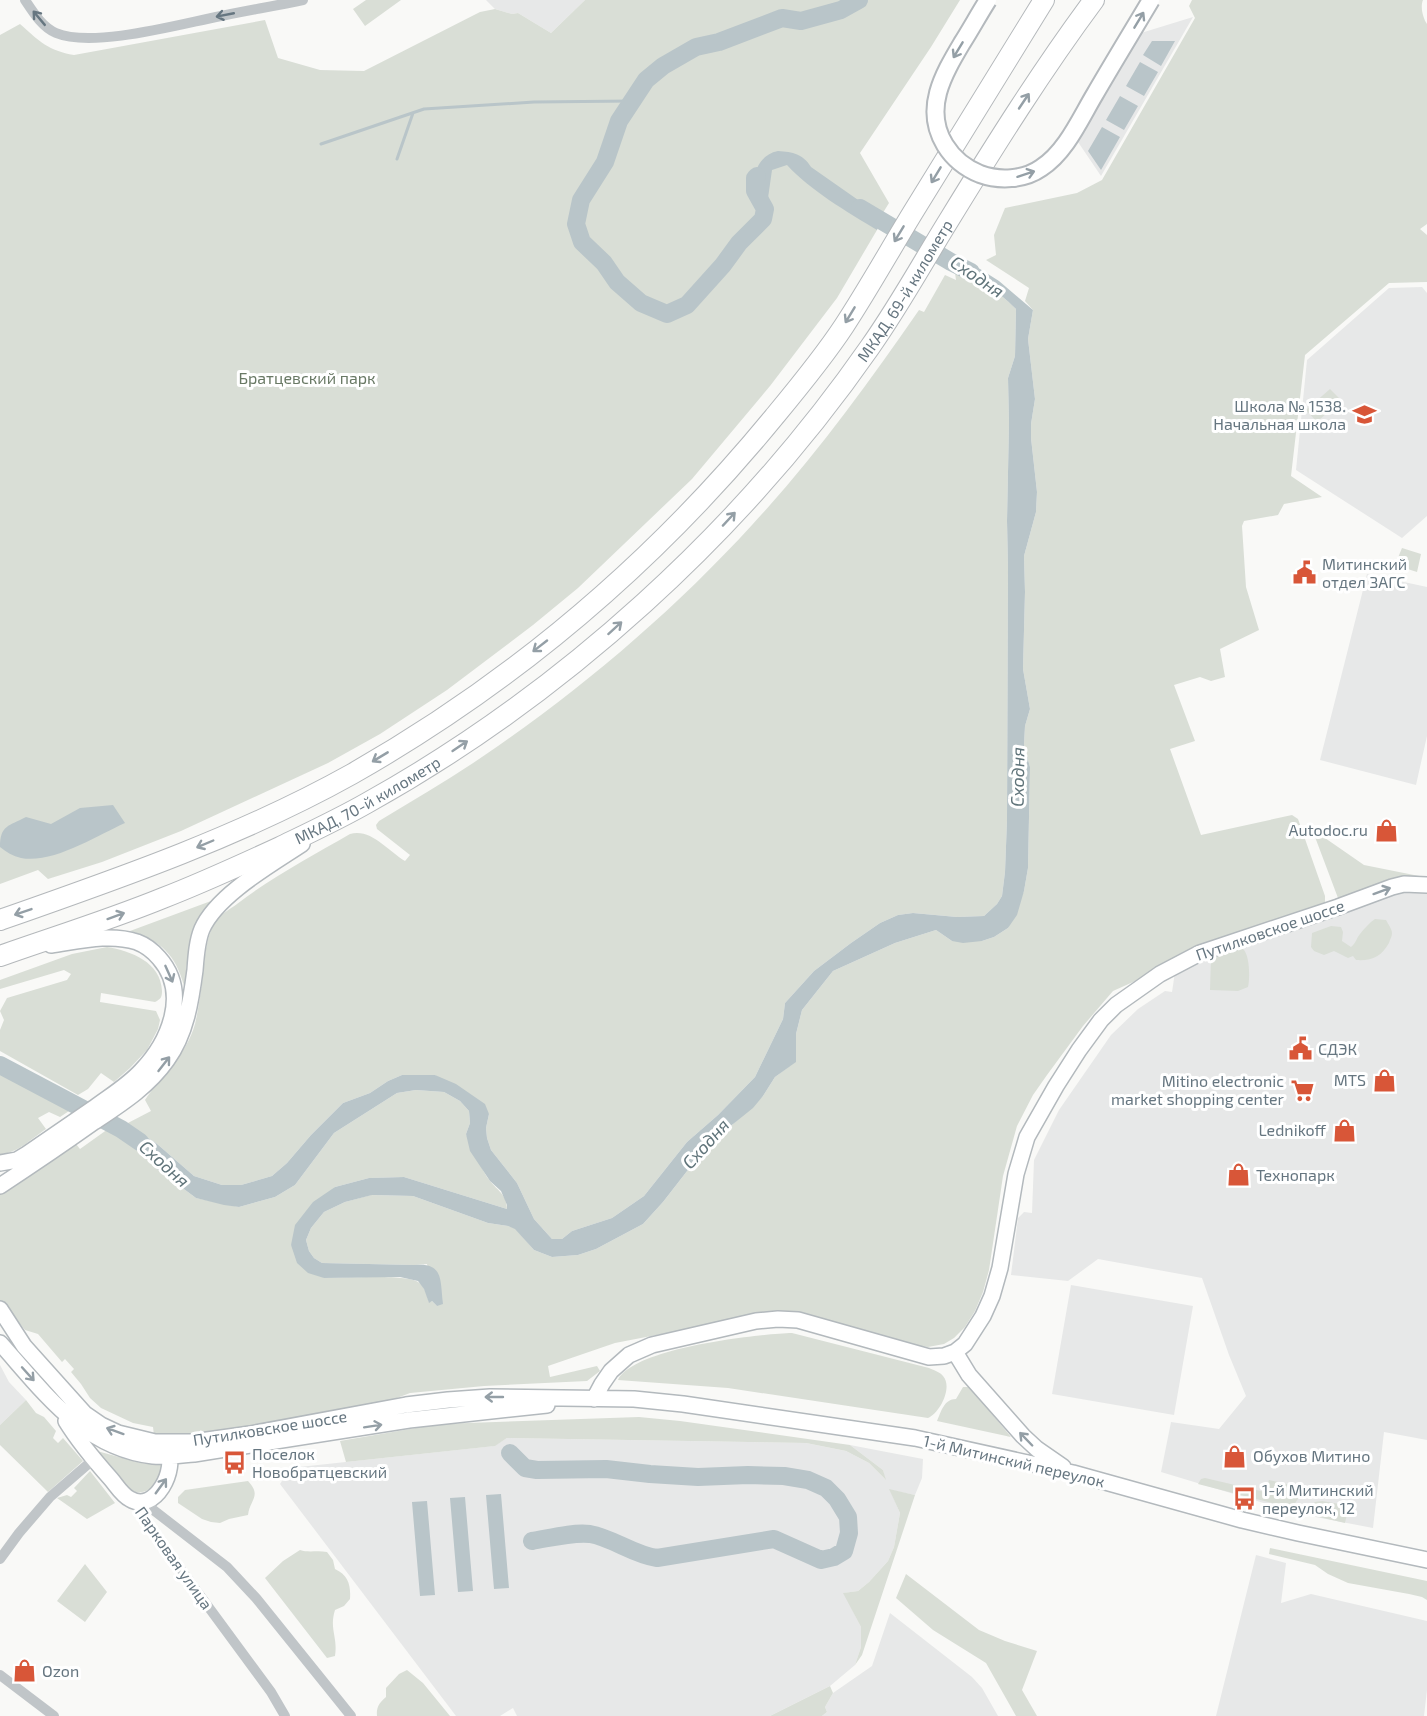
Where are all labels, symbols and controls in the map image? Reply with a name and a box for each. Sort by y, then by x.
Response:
one-way arrow [32,10,45,26]
one-way arrow [215,10,235,21]
one-way arrow [1133,12,1145,29]
one-way arrow [952,41,964,58]
one-way arrow [1018,93,1030,110]
one-way arrow [929,166,941,183]
one-way arrow [1016,168,1035,179]
street label: МКАД, 69-й километр [853,216,956,365]
one-way arrow [893,225,905,242]
water label: Сходня [947,250,1009,302]
one-way arrow [844,306,856,323]
park label: Братцевский парк [238,368,376,387]
place label: Школа № 1538. Начальная школа [1213,396,1346,433]
school or university icon: Школа № 1538. Начальная школа [1351,402,1377,428]
one-way arrow [722,512,736,527]
place label: Митинский отдел ЗАГС [1322,554,1407,591]
public building icon: Митинский отдел ЗАГС [1291,560,1317,586]
one-way arrow [607,622,623,635]
one-way arrow [532,640,548,653]
one-way arrow [451,740,467,752]
water label: Сходня [1005,747,1029,807]
street label: МКАД, 70-й километр [291,752,444,848]
one-way arrow [372,752,389,764]
shop icon: Autodoc.ru [1373,817,1399,843]
place label: Autodoc.ru [1288,820,1368,839]
one-way arrow [197,839,215,850]
one-way arrow [1372,885,1390,896]
street label: Путилковское шоссе [1193,895,1347,965]
one-way arrow [14,908,33,919]
one-way arrow [106,909,125,920]
one-way arrow [164,964,175,982]
public building icon: СДЭК [1287,1036,1313,1062]
place label: СДЭК [1318,1039,1357,1058]
one-way arrow [157,1057,170,1073]
shop icon: MTS [1371,1067,1397,1093]
place label: MTS [1334,1070,1366,1089]
place label: Mitino electronic market shopping center [1111,1071,1285,1108]
supermarket icon: Mitino electronic market shopping center [1289,1077,1315,1103]
water label: Сходня [677,1114,733,1173]
shop icon: Lednikoff [1331,1117,1357,1143]
place label: Lednikoff [1258,1120,1327,1139]
water label: Сходня [135,1135,194,1191]
shop icon: Технопарк [1225,1162,1251,1188]
place label: Технопарк [1256,1165,1335,1184]
one-way arrow [21,1366,35,1381]
one-way arrow [485,1391,505,1403]
street label: Путилковское шоссе [191,1406,349,1450]
one-way arrow [363,1420,383,1431]
one-way arrow [106,1425,125,1436]
street label: 1-й Митинский переулок [921,1430,1107,1492]
one-way arrow [1019,1431,1034,1446]
shop icon: Обухов Митино [1222,1443,1248,1469]
place label: Поселок Новобратцевский [252,1444,387,1481]
place label: Обухов Митино [1253,1446,1370,1466]
bus stop icon: Поселок Новобратцевский [221,1450,247,1476]
one-way arrow [155,1479,167,1495]
place label: 1-й Митинский переулок, 12 [1262,1480,1374,1518]
bus stop icon: 1-й Митинский переулок, 12 [1231,1486,1257,1512]
street label: Парковая улица [131,1503,217,1613]
shop icon: Ozon [11,1658,37,1684]
place label: Ozon [42,1661,79,1680]

